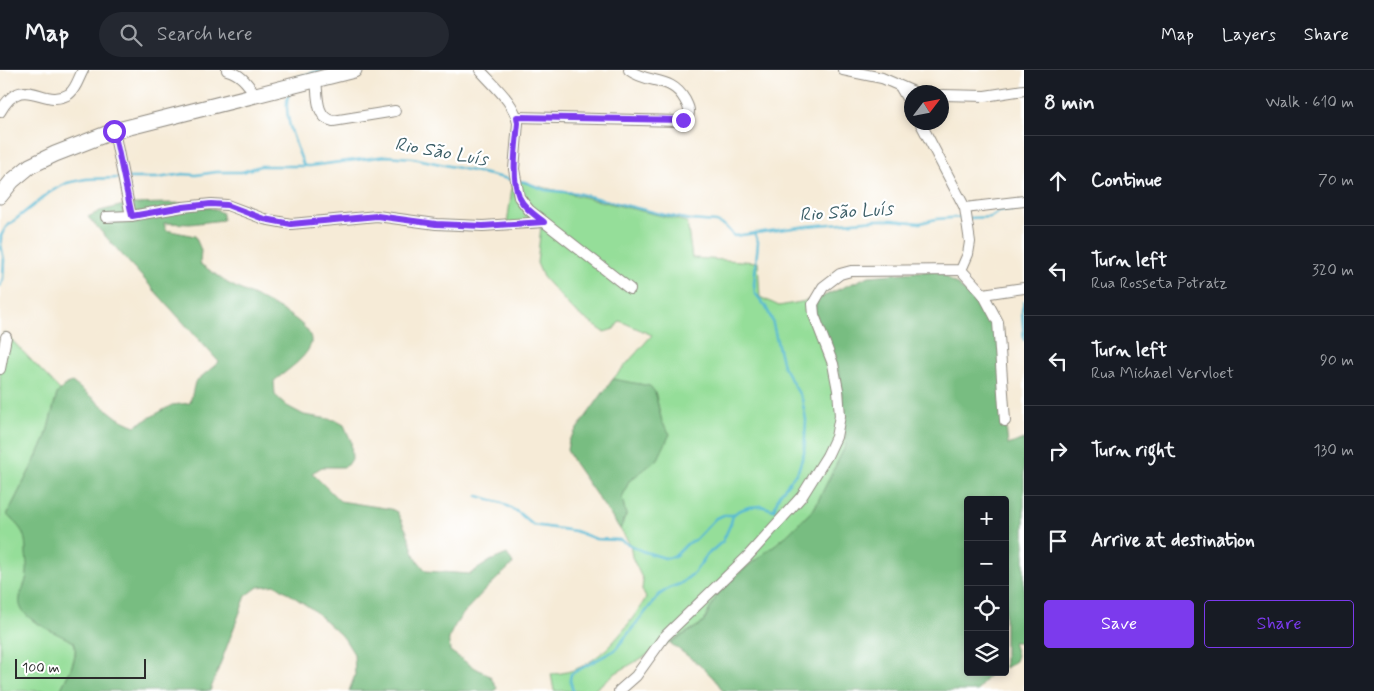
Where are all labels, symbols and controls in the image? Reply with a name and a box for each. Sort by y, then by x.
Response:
search box [99,12,449,57]
text: Map [25,19,69,50]
icon: search [117,21,145,49]
text: Search here [157,22,253,47]
text: Map [1161,23,1194,47]
text: Layers [1222,23,1276,47]
text: Share [1304,23,1349,47]
north arrow [904,85,949,130]
text: 8 min [1044,89,1095,117]
text: Walk · 610 m [1265,92,1354,113]
route end [672,109,695,132]
route start [103,120,126,143]
water label: Rio São Luís [393,132,491,173]
icon: ahead [1044,167,1072,195]
text: Continue [1091,168,1162,193]
text: 70 m [1318,170,1354,191]
water label: Rio São Luís [798,196,895,228]
text: Turn left [1091,248,1167,273]
icon: left [1044,257,1072,285]
text: 320 m [1312,260,1354,281]
text: Rua Rosseta Potratz [1091,273,1227,294]
text: Turn left [1091,338,1167,363]
icon: left [1044,347,1072,375]
text: 90 m [1320,350,1354,371]
text: Rua Michael Vervloet [1091,363,1234,384]
icon: right [1044,437,1072,465]
text: Turn right [1091,438,1175,463]
text: 130 m [1313,440,1354,461]
map controls [964,496,1009,676]
button: + [964,496,1009,541]
icon: arrive [1044,527,1072,555]
text: Arrive at destination [1091,528,1255,553]
button: − [964,541,1009,586]
button: locate [964,586,1009,631]
button: Save [1044,600,1194,648]
button: Share [1204,600,1354,648]
button: layers [964,631,1009,676]
scale bar [15,656,146,679]
text: 100 m [22,659,60,677]

